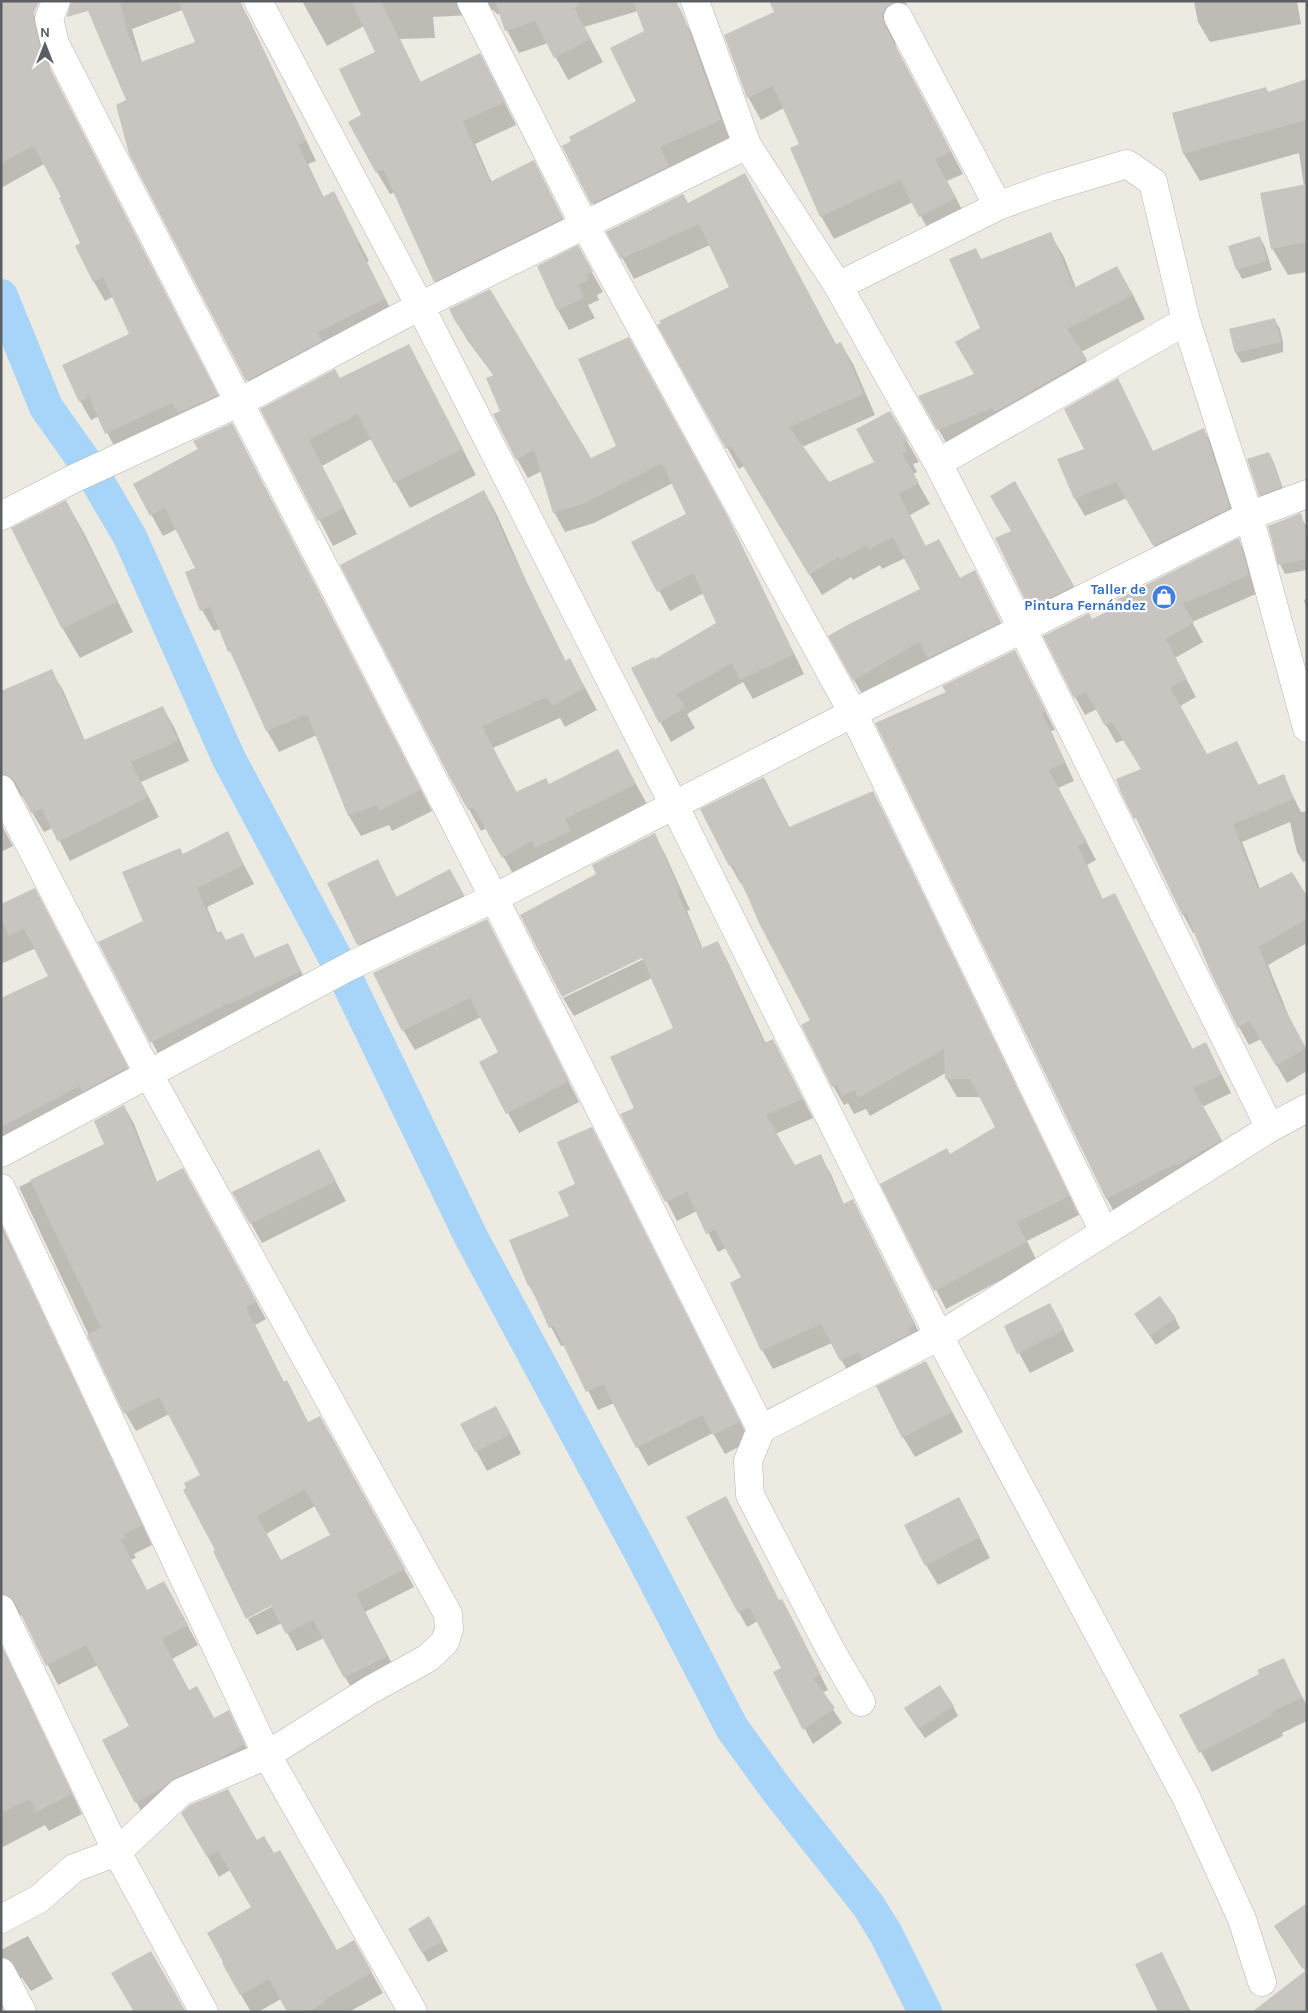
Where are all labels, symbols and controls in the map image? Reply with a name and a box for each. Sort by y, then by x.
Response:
north arrow [20,20,70,70]
text: N [40,24,50,41]
place label: Taller de Pintura Fernández [1024,581,1146,614]
shop icon: Taller de Pintura Fernández [1151,584,1177,610]

